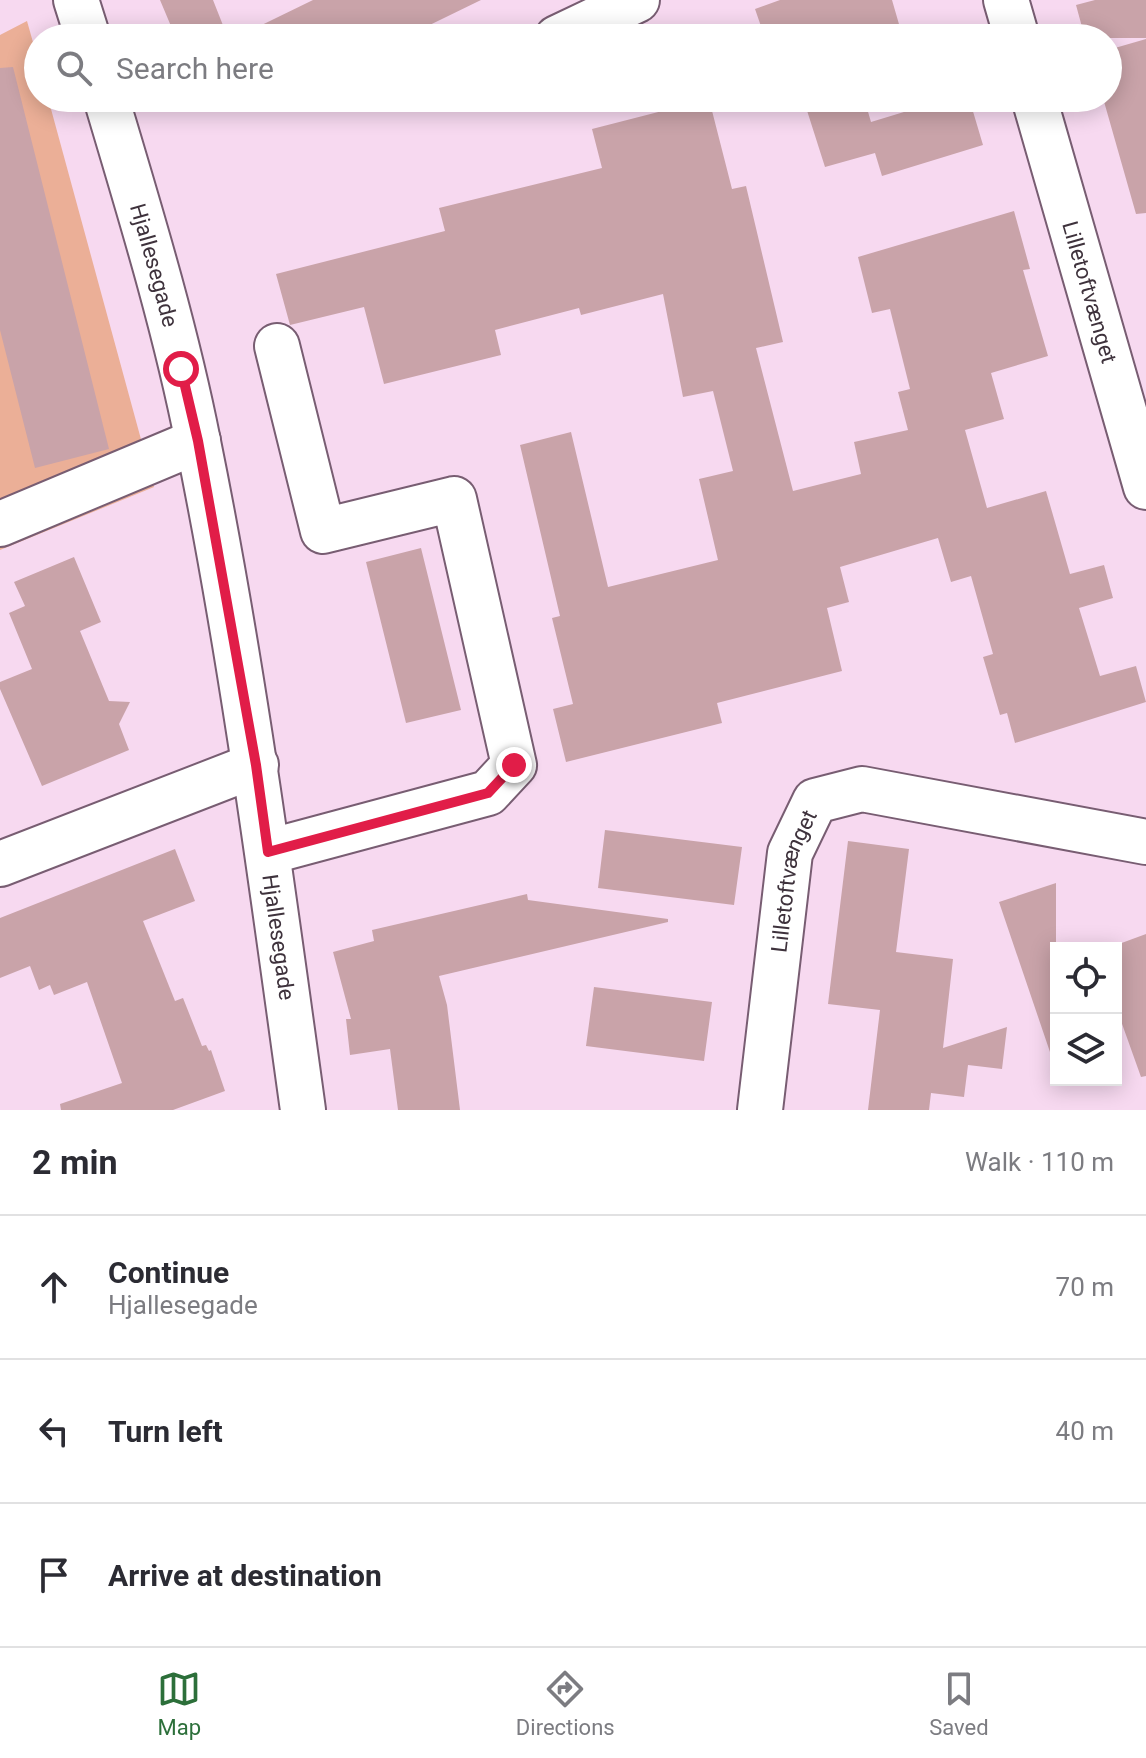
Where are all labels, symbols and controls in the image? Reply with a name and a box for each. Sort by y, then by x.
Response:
search box [24,24,1122,112]
icon: search [52,46,96,90]
text: Search here [116,51,274,86]
street label: Hjallesegade [126,201,183,329]
street label: Lilletoftvænget [1058,218,1122,366]
route start [163,351,199,387]
route end [496,747,532,783]
street label: Lilletoftvænget [766,806,821,954]
street label: Hjallesegade [258,873,300,1002]
map controls [1050,942,1122,1086]
button: locate [1050,942,1122,1014]
button: layers [1050,1014,1122,1086]
text: 2 min [32,1142,117,1182]
text: Walk · 110 m [965,1147,1114,1177]
text: Continue [108,1255,229,1290]
icon: ahead [32,1265,76,1309]
text: 70 m [1056,1272,1114,1302]
text: Hjallesegade [108,1290,258,1320]
icon: left [32,1409,76,1453]
text: Turn left [108,1414,223,1449]
text: 40 m [1056,1416,1114,1446]
icon: arrive [32,1553,76,1597]
text: Arrive at destination [108,1558,382,1593]
tab: Map [157,1667,201,1740]
tab: Directions [516,1667,615,1740]
tab: Saved [929,1667,989,1740]

